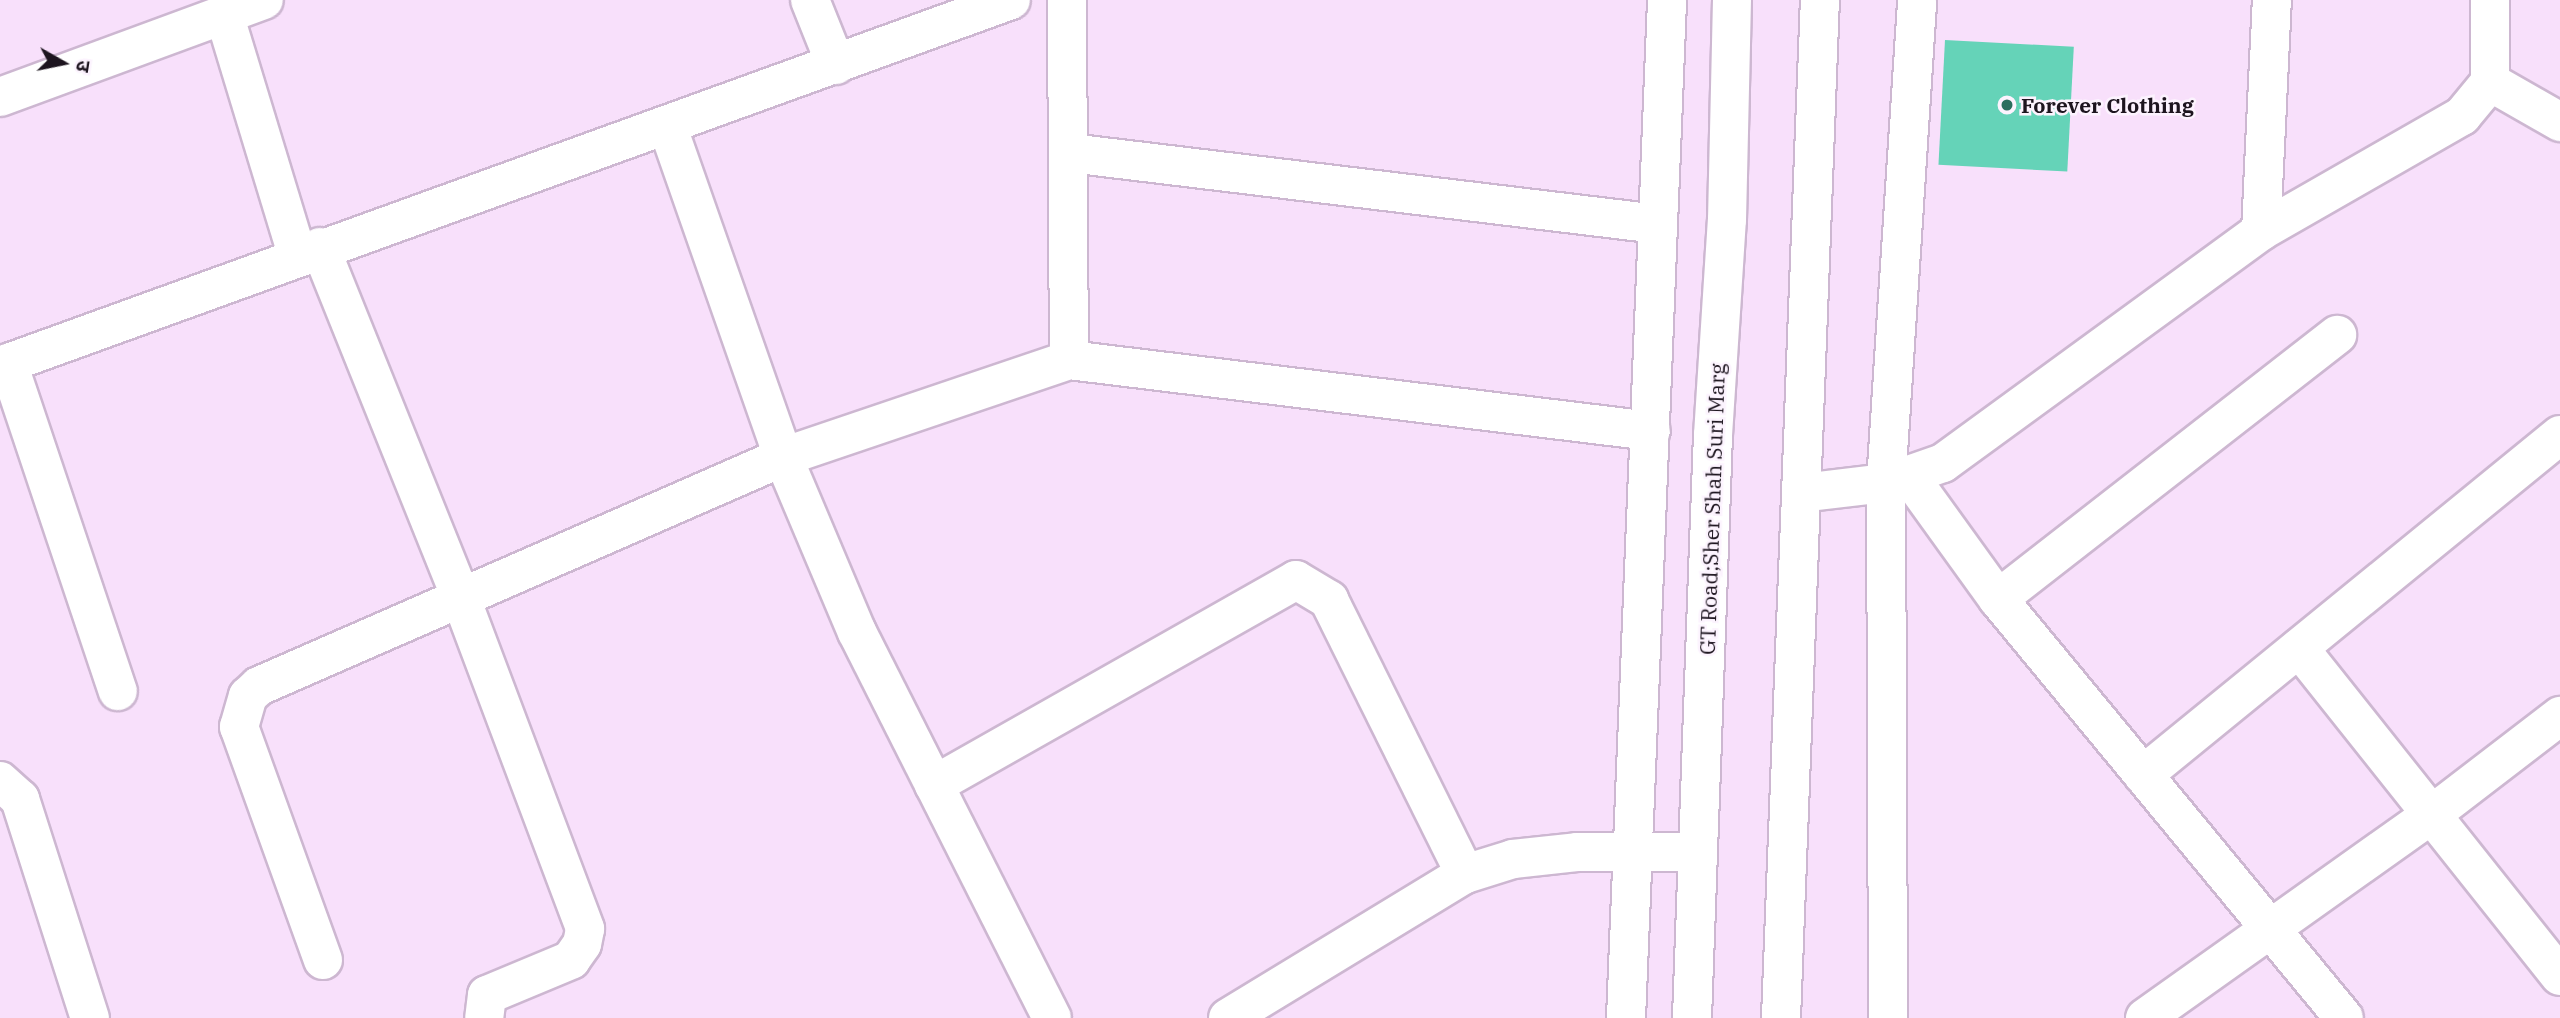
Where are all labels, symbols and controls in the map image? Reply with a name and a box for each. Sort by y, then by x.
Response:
north arrow [28,28,98,98]
text: उ [71,59,96,74]
place label: Forever Clothing [2021,92,2194,118]
marker: Forever Clothing [1999,97,2015,113]
street label: GT Road;Sher Shah Suri Marg [1694,363,1730,655]

